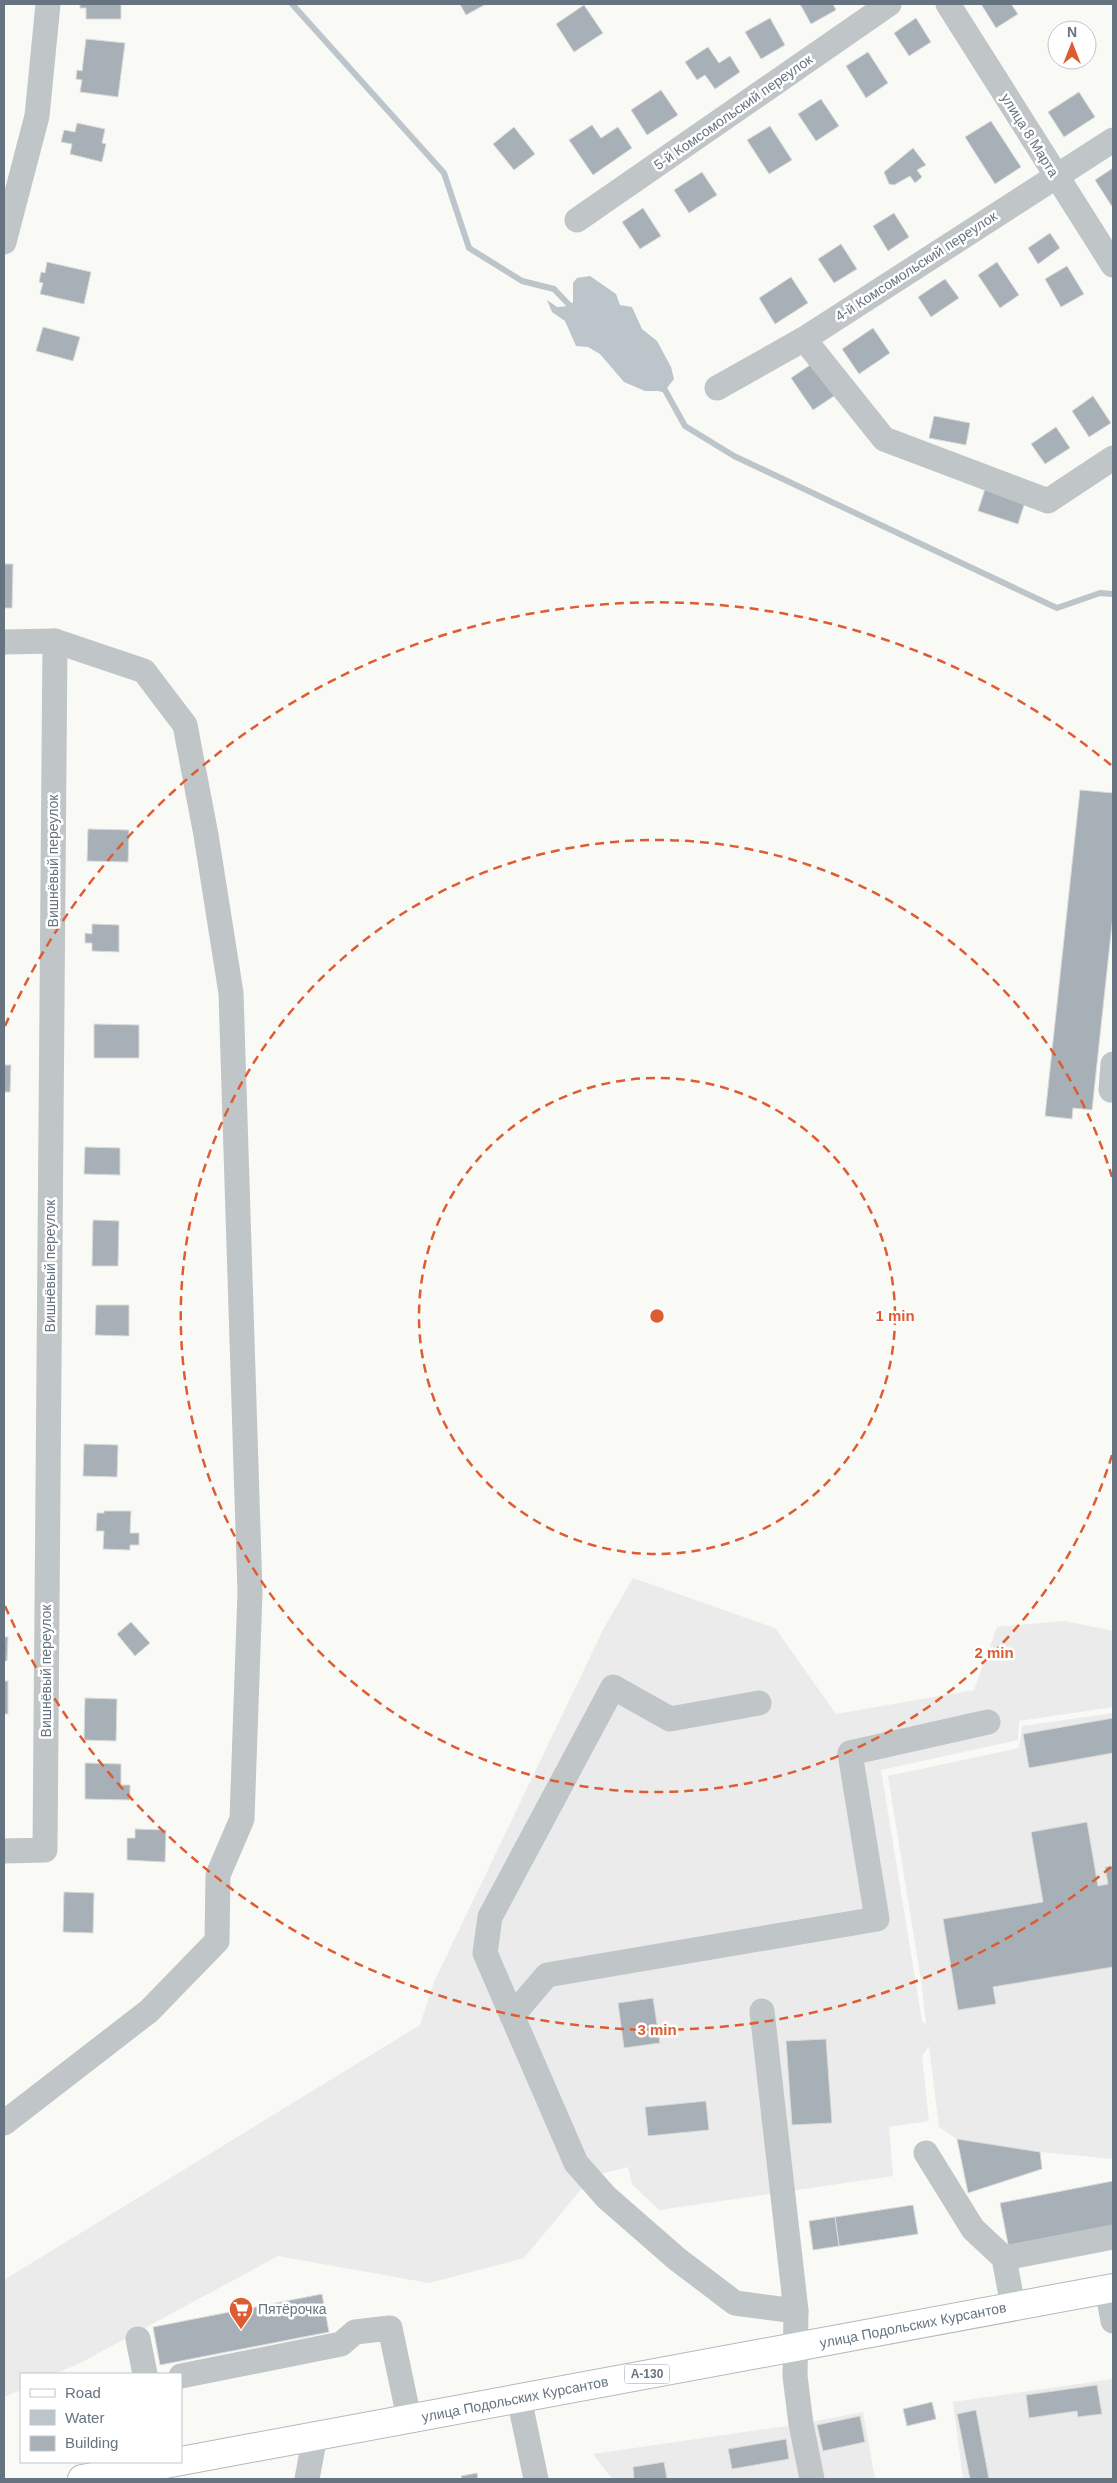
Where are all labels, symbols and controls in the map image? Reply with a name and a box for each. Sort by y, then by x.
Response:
north arrow [1047,20,1097,70]
text: N [1067,24,1077,40]
street label: 5-й Комсомольский переулок [651,51,816,173]
street label: улица 8 Марта [998,90,1062,180]
street label: 4-й Комсомольский переулок [832,207,1001,324]
street label: Вишнёвый переулок [45,794,61,927]
street label: Вишнёвый переулок [42,1199,58,1332]
centre of rings [648,1307,666,1325]
text: 1 min [875,1307,915,1324]
street label: Вишнёвый переулок [38,1604,54,1737]
text: 2 min [974,1644,1014,1661]
text: 3 min [637,2021,677,2038]
supermarket icon: Пятёрочка [228,2296,254,2330]
street label: улица Подольских Курсантов [818,2299,1008,2351]
place label: Пятёрочка [258,2301,327,2317]
road number: А-130 [624,2364,670,2384]
legend [20,2373,182,2463]
street label: улица Подольских Курсантов [420,2373,610,2425]
text: Road [65,2384,101,2401]
text: Water [65,2409,104,2426]
text: Building [65,2434,118,2451]

